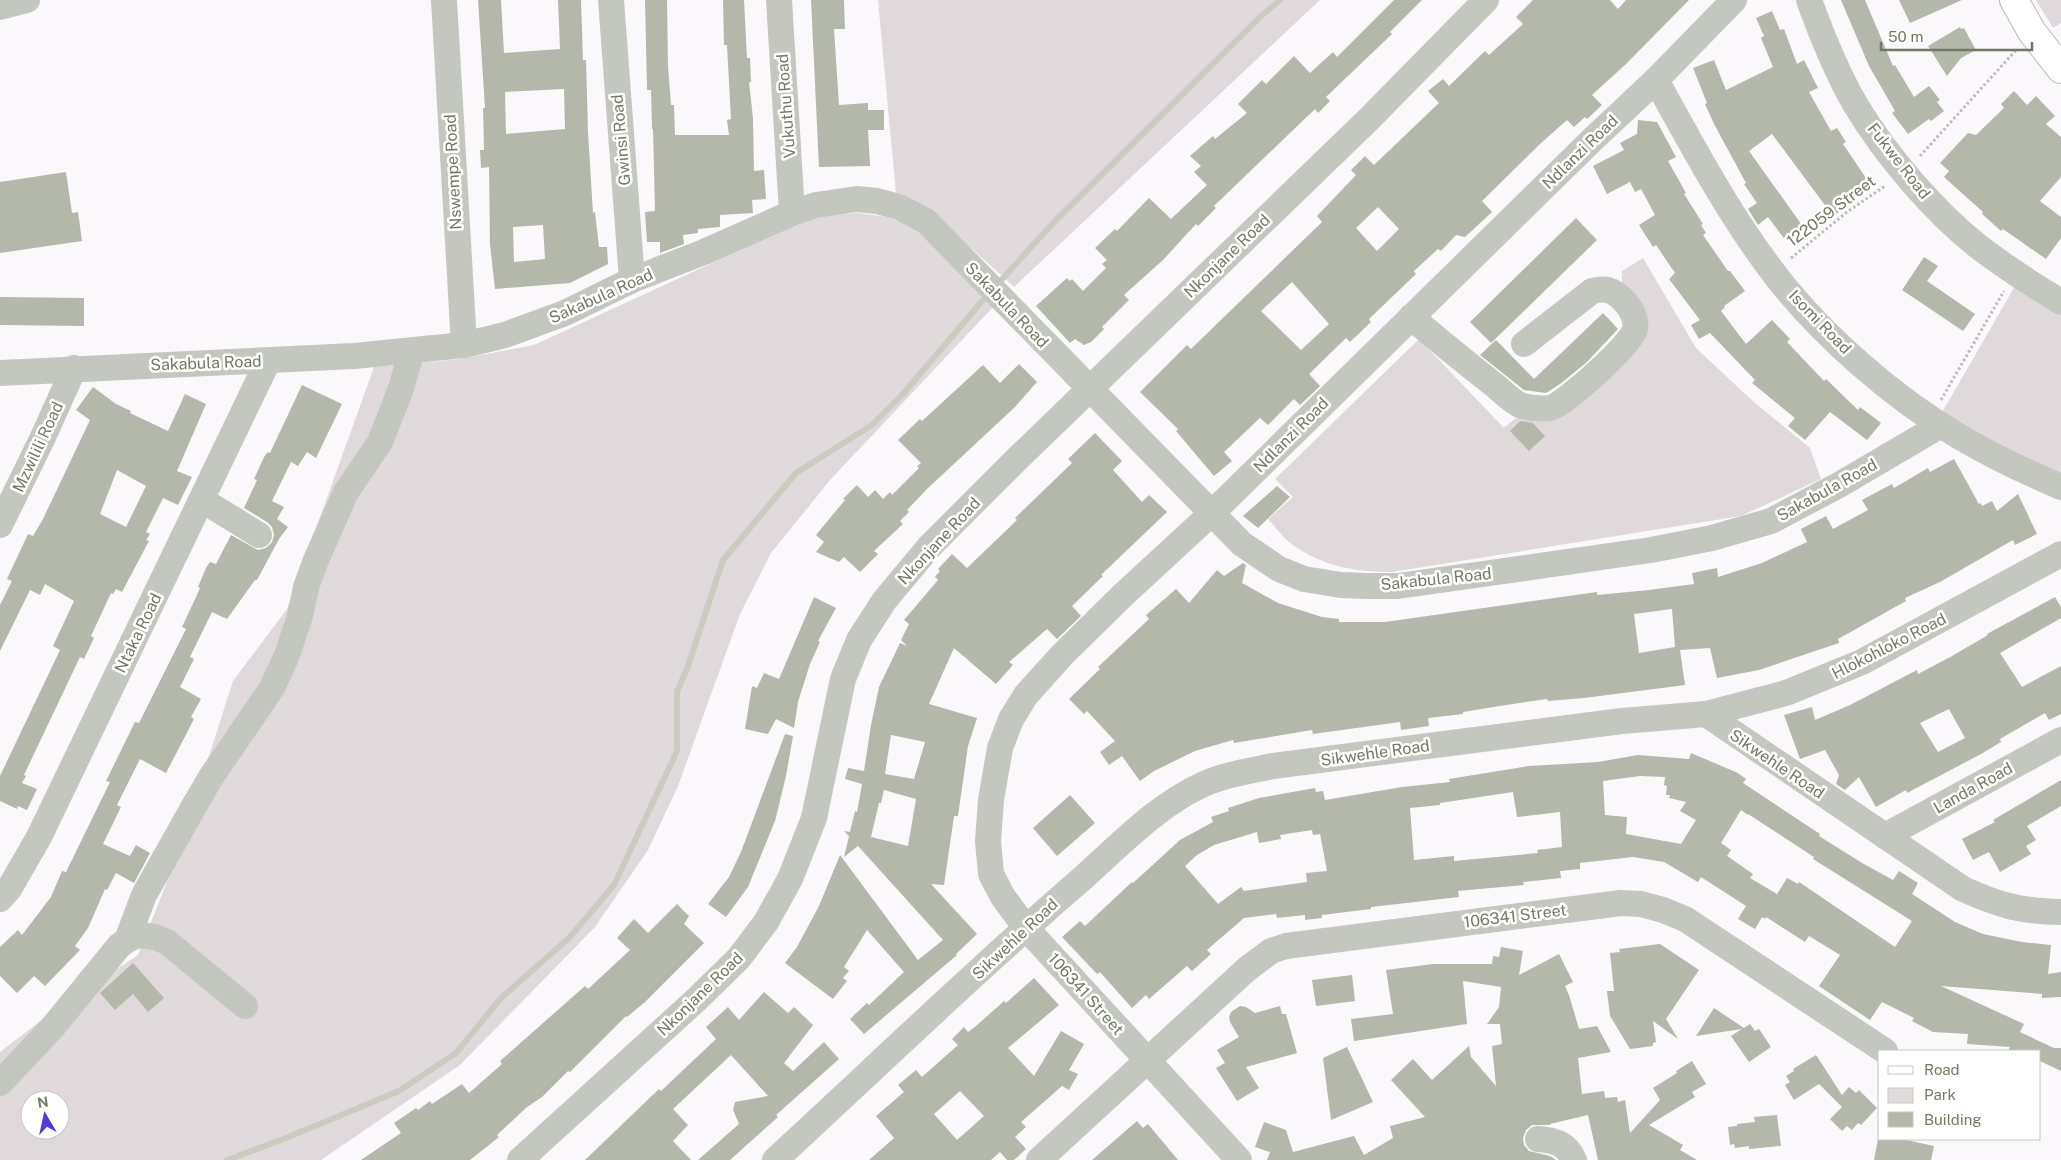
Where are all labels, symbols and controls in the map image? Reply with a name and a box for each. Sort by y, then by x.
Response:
scale bar [1881,20,2032,52]
text: 50 m [1888,28,1923,45]
street label: Vukuthu Road [773,53,799,159]
street label: Gwinsi Road [608,94,634,186]
street label: Ndlanzi Road [1538,111,1622,193]
street label: Nswempe Road [440,114,466,230]
street label: Fukwe Road [1864,119,1934,203]
street label: 122059 Street [1783,171,1879,251]
street label: Nkonjane Road [1180,210,1274,302]
street label: Sakabula Road [961,258,1053,352]
street label: Sakabula Road [546,265,656,327]
street label: Isomi Road [1785,286,1855,358]
street label: Sakabula Road [150,352,262,374]
street label: Ndlanzi Road [1250,394,1332,476]
street label: Mzwilili Road [9,399,67,495]
street label: Sakabula Road [1774,455,1880,525]
street label: Nkonjane Road [894,494,984,588]
street label: Sakabula Road [1380,564,1492,594]
street label: Ntaka Road [111,590,165,676]
street label: Hlokohloko Road [1829,609,1949,683]
street label: Sikwehle Road [1726,725,1828,803]
street label: Sikwehle Road [1319,736,1431,770]
street label: Landa Road [1930,759,2016,817]
street label: Sikwehle Road [968,895,1062,983]
street label: 106341 Street [1463,900,1567,932]
street label: Nkonjane Road [653,948,747,1040]
street label: 106341 Street [1044,949,1128,1039]
legend [1878,1050,2041,1140]
text: Road [1924,1061,1960,1078]
text: Park [1924,1086,1956,1103]
north arrow [20,1090,70,1140]
text: N [36,1093,50,1111]
text: Building [1924,1111,1982,1128]

